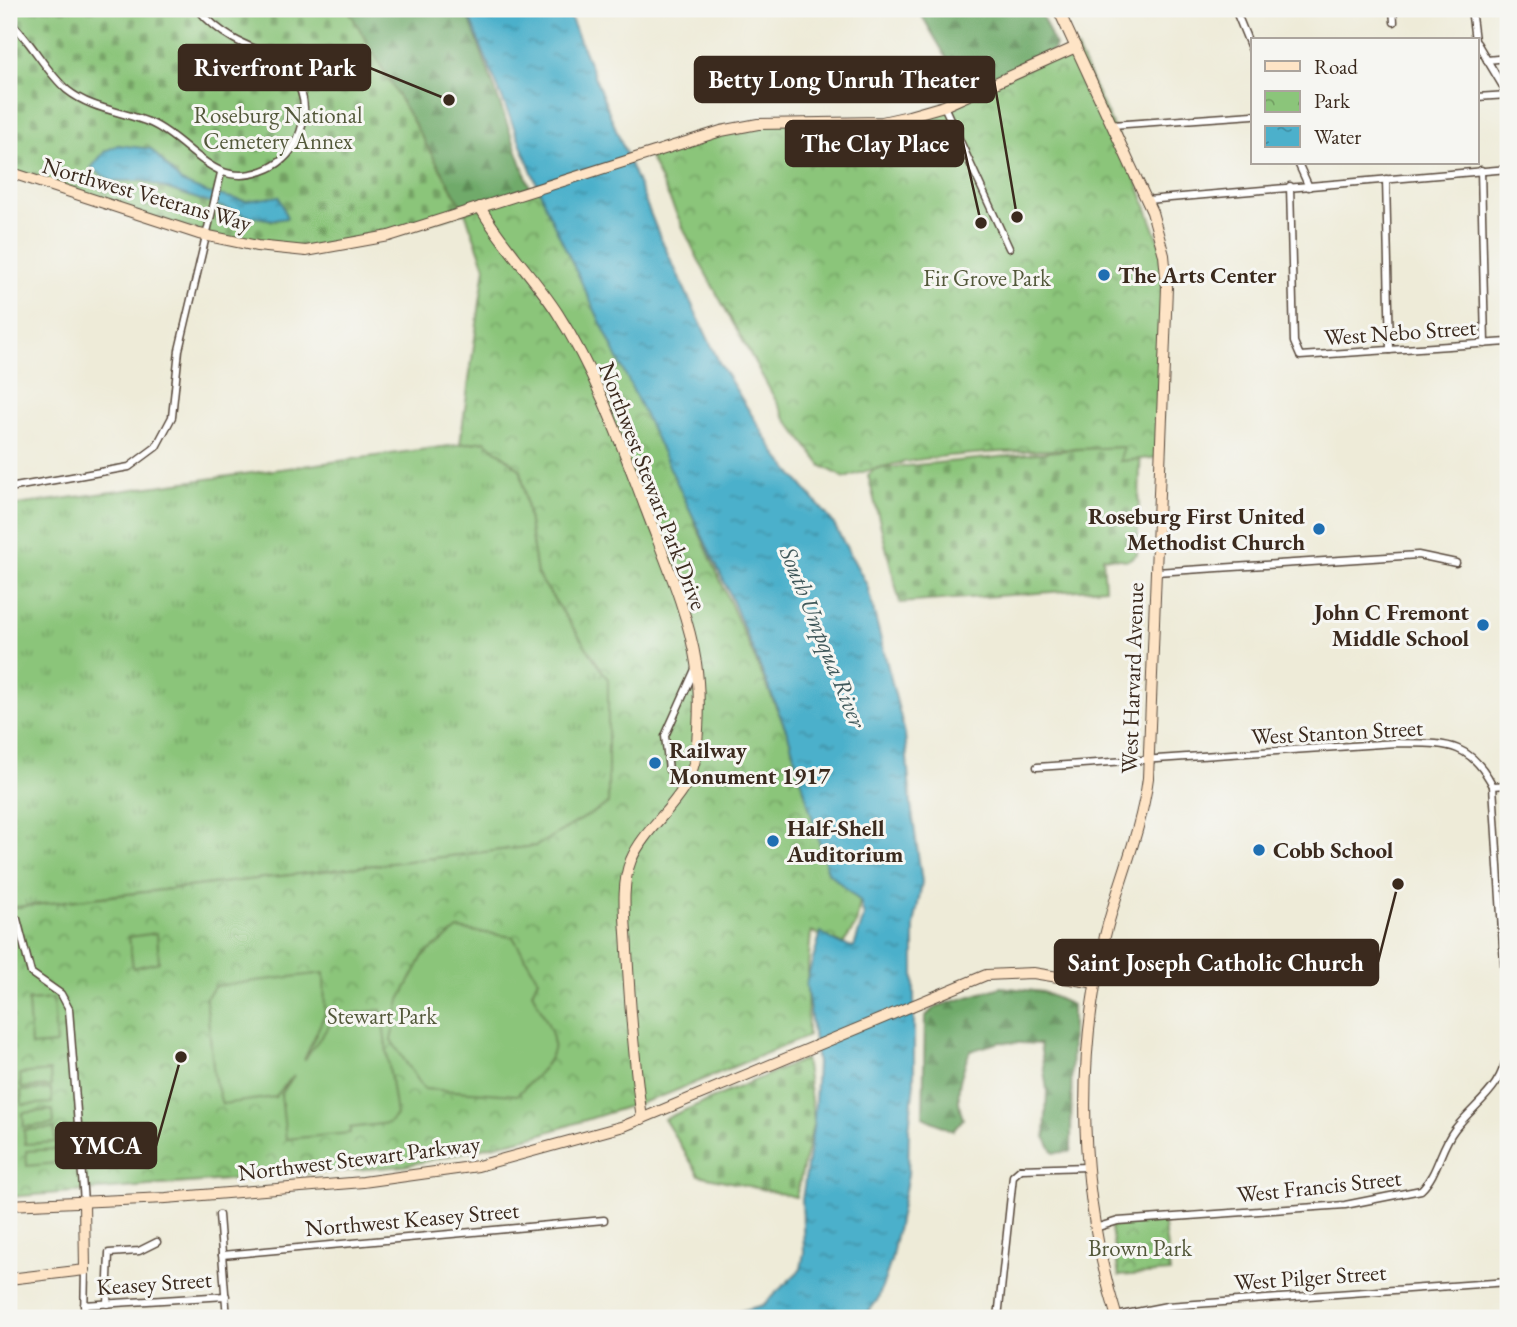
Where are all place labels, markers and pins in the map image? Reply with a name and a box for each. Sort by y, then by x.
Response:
callout: Riverfront Park [179,45,370,90]
callout: Betty Long Unruh Theater [695,57,994,102]
callout: The Clay Place [786,121,963,166]
place label: The Arts Center [1118,260,1277,290]
marker: The Arts Center [1096,267,1112,283]
place label: Roseburg First United Methodist Church [1088,501,1305,557]
marker: Roseburg First United Methodist Church [1311,521,1327,537]
place label: John C Fremont Middle School [1312,597,1469,653]
marker: John C Fremont Middle School [1475,617,1491,633]
place label: Railway Monument 1917 [669,735,831,791]
marker: Railway Monument 1917 [647,755,663,771]
place label: Half-Shell Auditorium [786,813,904,869]
marker: Half-Shell Auditorium [765,833,781,849]
place label: Cobb School [1273,835,1394,865]
marker: Cobb School [1251,842,1267,858]
callout: Saint Joseph Catholic Church [1055,940,1378,985]
callout: YMCA [56,1123,156,1168]

